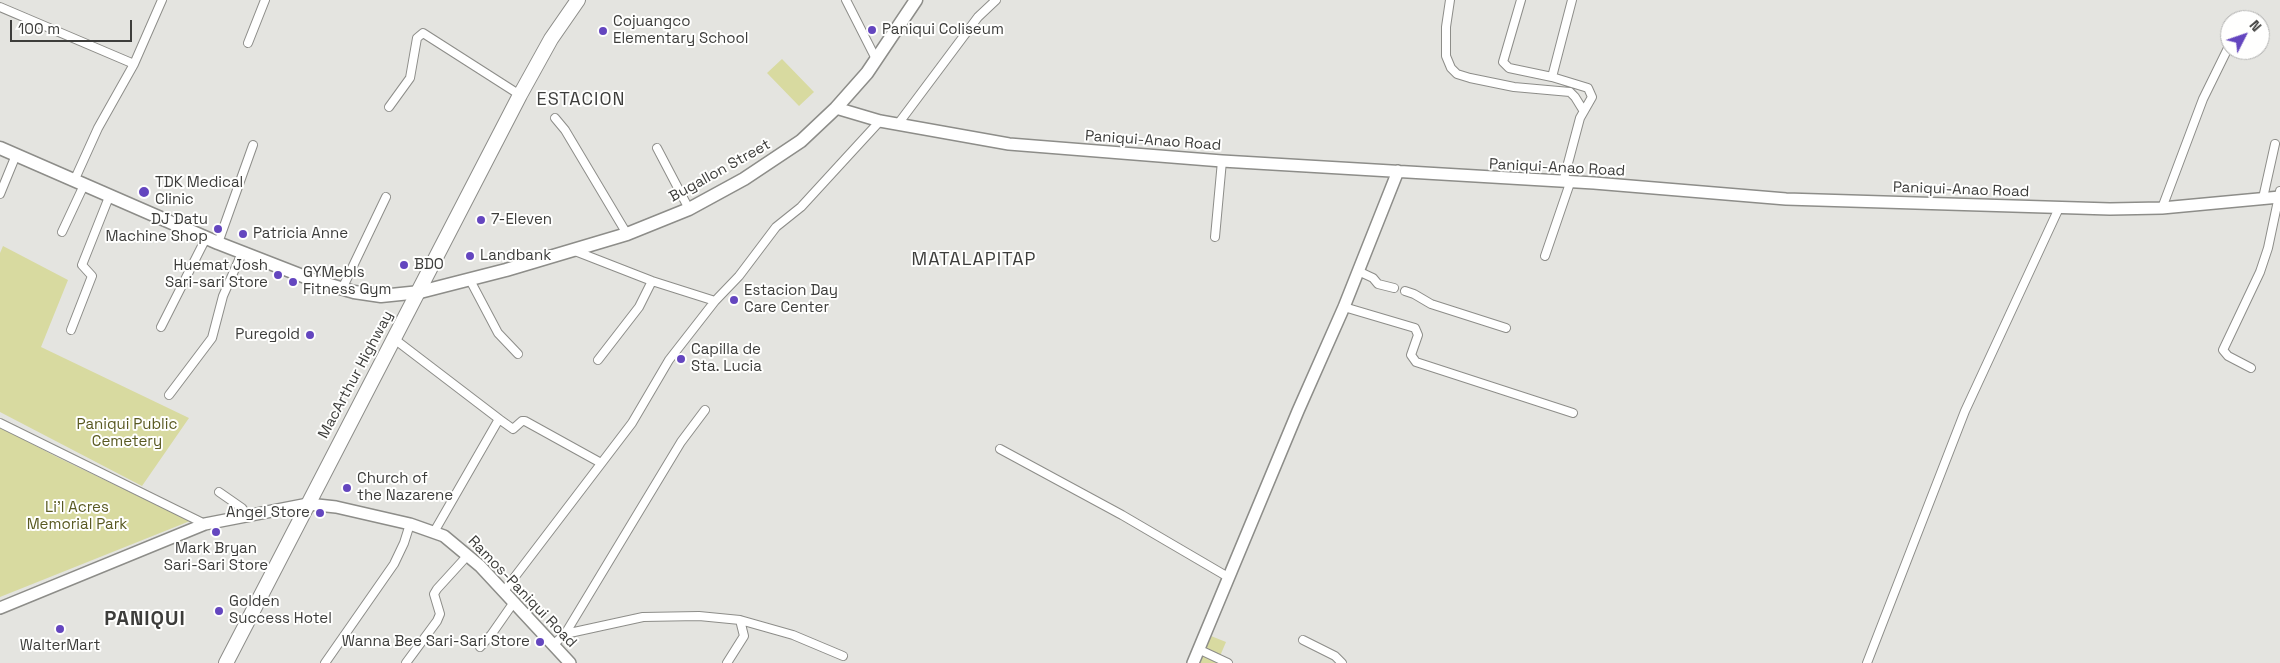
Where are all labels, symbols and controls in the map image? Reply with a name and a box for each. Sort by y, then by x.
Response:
scale bar [12,10,135,42]
north arrow [2220,10,2270,60]
place label: Cojuangco Elementary School [613,13,749,48]
text: N [2246,16,2265,35]
text: 100 m [18,19,60,38]
place label: Paniqui Coliseum [882,21,1004,39]
marker: Paniqui Coliseum [866,24,878,36]
marker: Cojuangco Elementary School [597,25,609,37]
district label: ESTACION [536,89,626,111]
street label: Paniqui-Anao Road [1084,127,1222,155]
street label: Bugallon Street [666,136,774,206]
street label: Paniqui-Anao Road [1488,155,1626,181]
place label: TDK Medical Clinic [155,174,243,209]
street label: Paniqui-Anao Road [1892,179,2030,201]
marker: TDK Medical Clinic [137,185,151,199]
place label: DJ Datu Machine Shop [106,211,208,246]
place label: 7-Eleven [491,211,552,229]
marker: 7-Eleven [475,214,487,226]
marker: DJ Datu Machine Shop [212,223,224,235]
place label: Patricia Anne [253,225,348,243]
marker: Patricia Anne [237,228,249,240]
place label: Landbank [480,247,551,265]
district label: MATALAPITAP [910,249,1038,271]
marker: Landbank [464,250,476,262]
place label: BDO [414,256,444,274]
place label: Huemat Josh Sari-sari Store [165,257,268,292]
marker: BDO [398,259,410,271]
place label: GYMebls Fitness Gym [303,264,391,299]
marker: Huemat Josh Sari-sari Store [272,269,284,281]
marker: GYMebls Fitness Gym [287,276,299,288]
place label: Estacion Day Care Center [744,282,838,317]
marker: Estacion Day Care Center [728,294,740,306]
street label: MacArthur Highway [315,308,397,442]
place label: Puregold [235,326,300,344]
marker: Puregold [304,329,316,341]
place label: Capilla de Sta. Lucia [691,341,762,376]
marker: Capilla de Sta. Lucia [675,353,687,365]
park label: Paniqui Public Cemetery [77,416,177,451]
place label: Church of the Nazarene [357,470,453,505]
marker: Church of the Nazarene [341,482,353,494]
park label: Li'l Acres Memorial Park [27,499,127,534]
place label: Angel Store [226,504,310,522]
marker: Angel Store [314,507,326,519]
marker: Mark Bryan Sari-Sari Store [210,526,222,538]
street label: Ramos-Paniqui Road [464,532,580,652]
place label: Mark Bryan Sari-Sari Store [164,540,268,575]
place label: Golden Success Hotel [229,593,332,628]
marker: Golden Success Hotel [213,605,225,617]
district label: PANIQUI [103,608,187,632]
marker: WalterMart [54,623,66,635]
place label: Wanna Bee Sari-Sari Store [342,633,530,651]
marker: Wanna Bee Sari-Sari Store [534,636,546,648]
place label: WalterMart [20,637,100,655]

